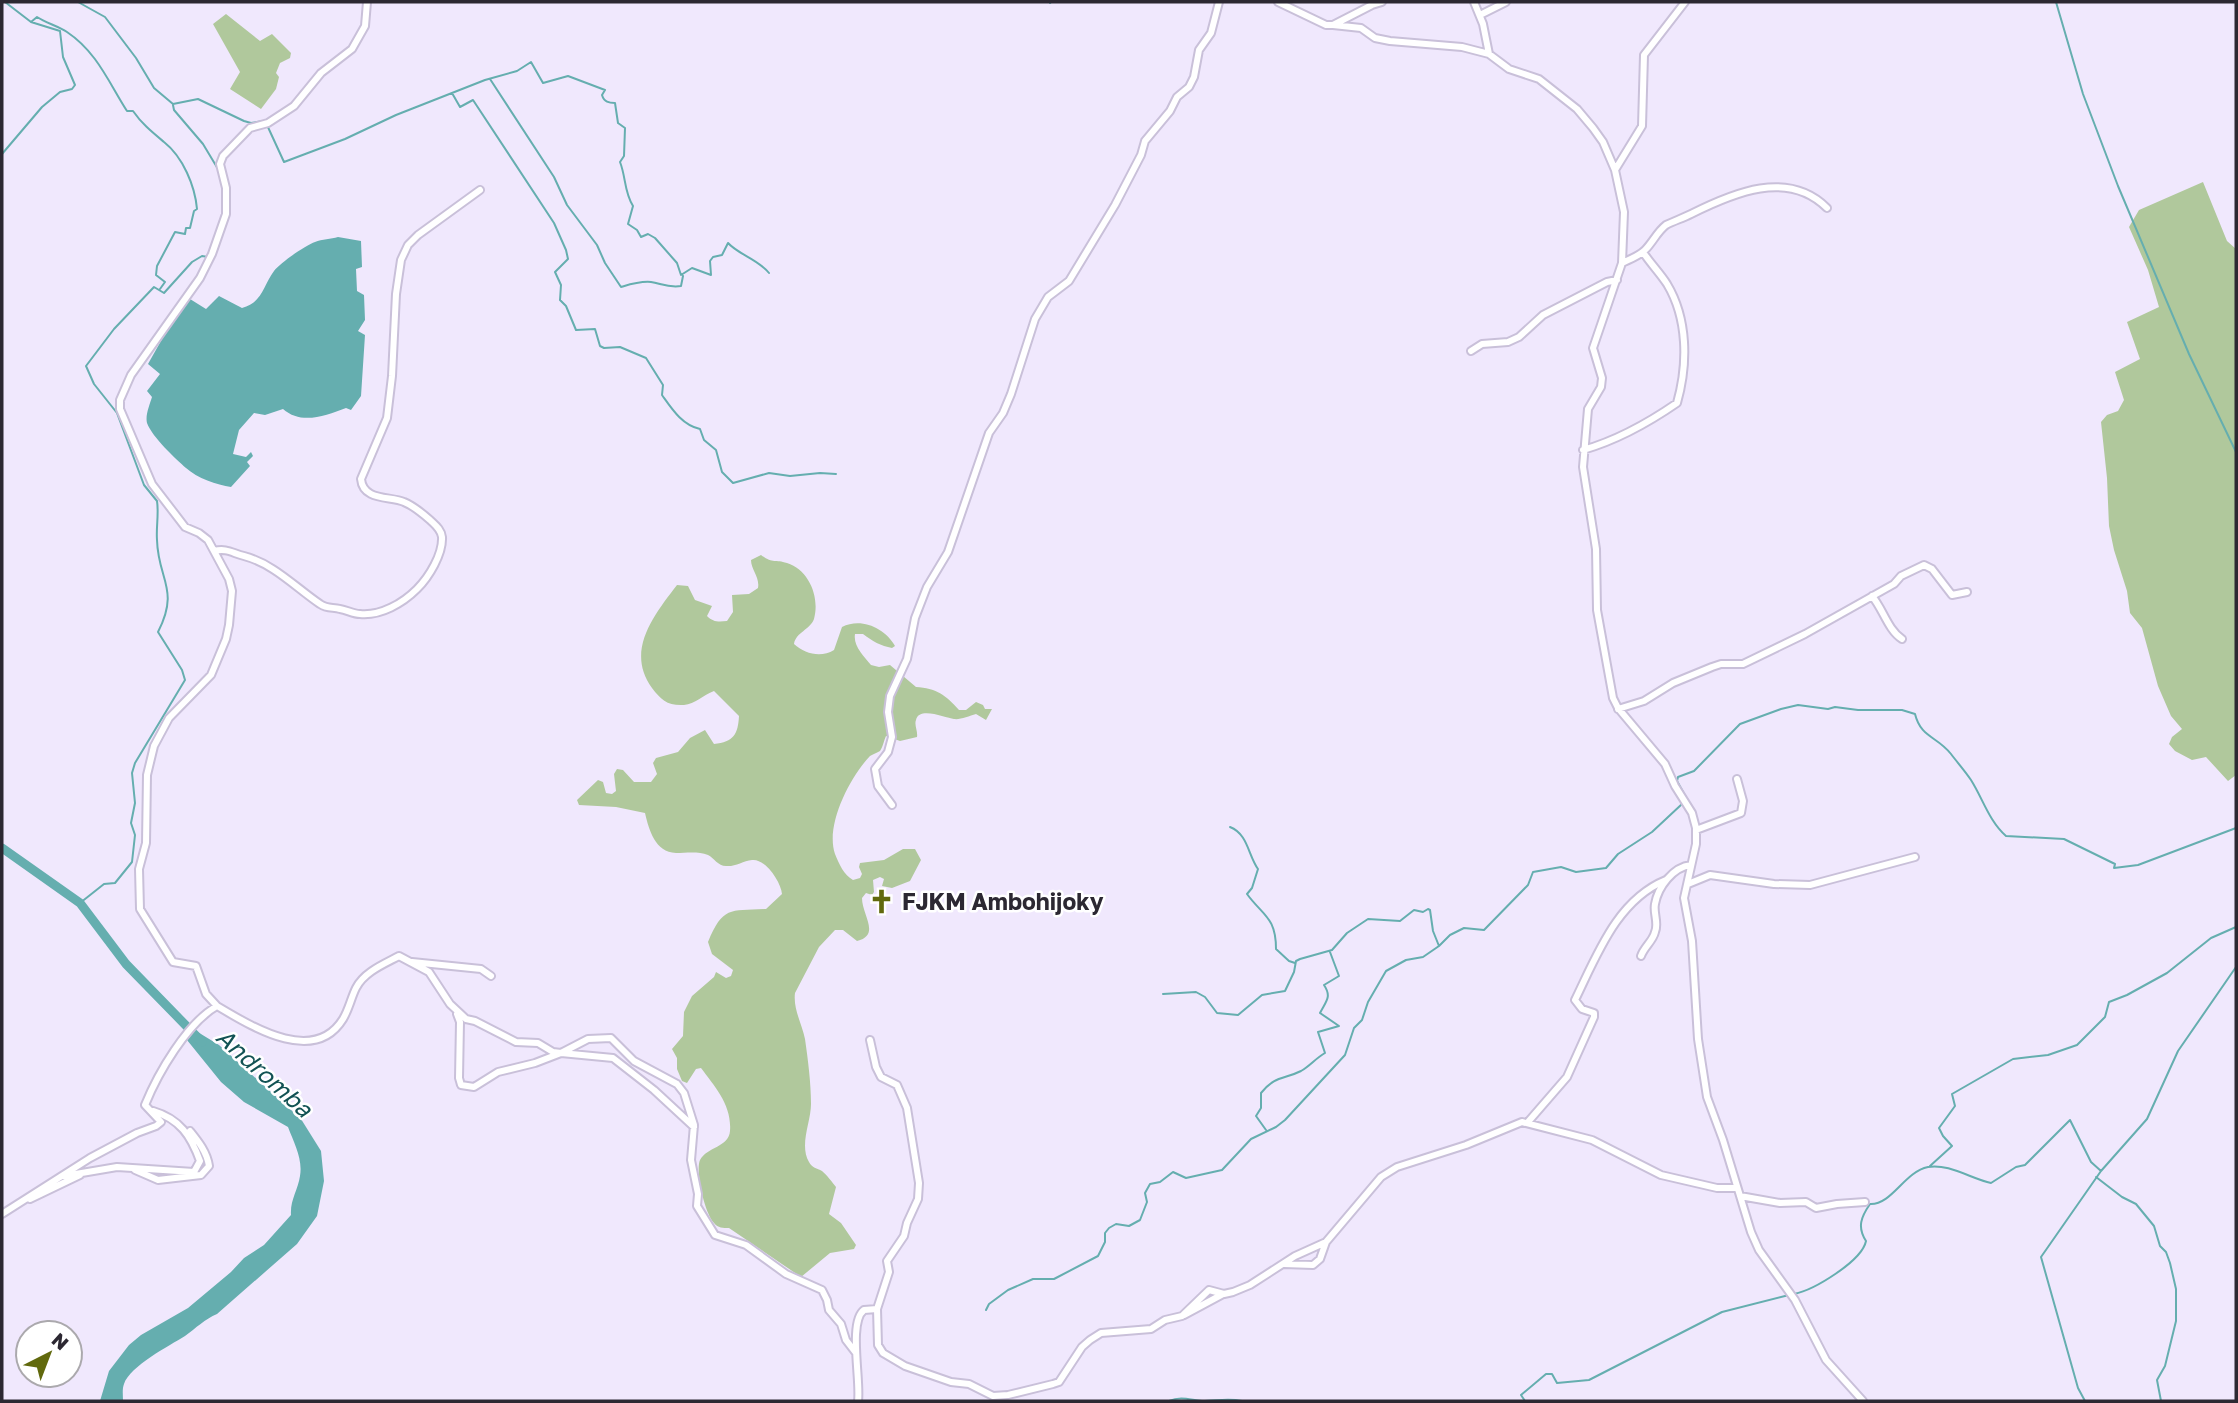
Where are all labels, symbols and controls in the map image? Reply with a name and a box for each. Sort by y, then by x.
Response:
church icon: FJKM Ambohijoky [868,887,896,915]
place label: FJKM Ambohijoky [902,887,1104,915]
water label: Andromba [211,1022,320,1123]
north arrow [14,1319,84,1389]
text: N [48,1328,74,1354]

